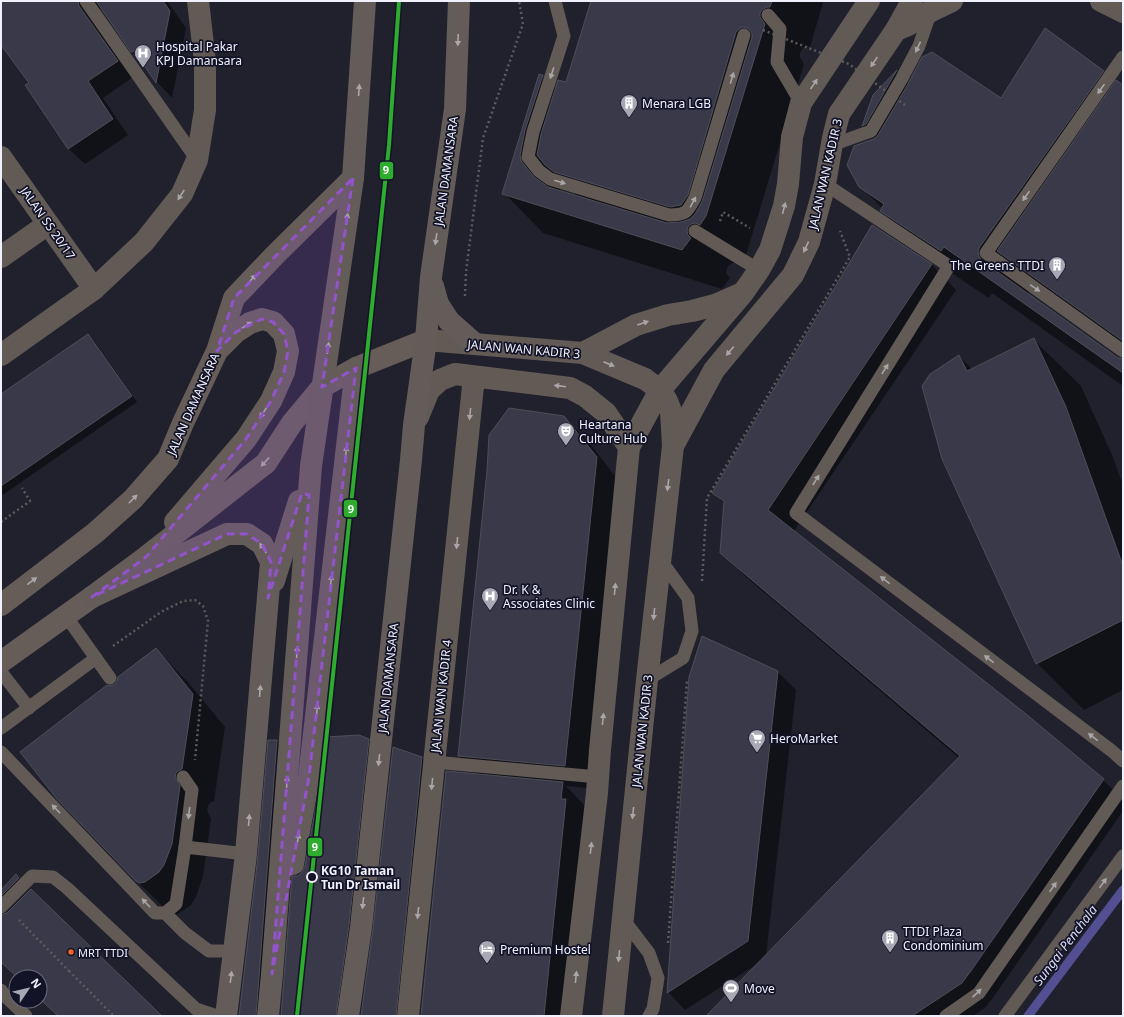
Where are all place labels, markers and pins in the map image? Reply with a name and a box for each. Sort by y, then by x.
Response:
place label: Hospital Pakar KPJ Damansara [156,38,242,69]
hospital icon: Hospital Pakar KPJ Damansara [133,43,153,68]
building icon: Menara LGB [619,93,639,118]
place label: Menara LGB [642,95,711,112]
building icon: The Greens TTDI [1047,255,1067,280]
place label: The Greens TTDI [950,257,1044,274]
place label: Heartana Culture Hub [579,416,647,447]
theatre icon: Heartana Culture Hub [556,421,576,446]
place label: Dr. K & Associates Clinic [503,581,595,612]
hospital icon: Dr. K & Associates Clinic [480,586,500,611]
supermarket icon: HeroMarket [747,728,767,753]
place label: HeroMarket [770,730,838,747]
place label: KG10 Taman Tun Dr Ismail [321,862,400,893]
marker: KG10 Taman Tun Dr Ismail [306,871,318,883]
place label: TTDI Plaza Condominium [903,923,983,954]
building icon: TTDI Plaza Condominium [880,928,900,953]
hotel icon: Premium Hostel [477,939,497,964]
place label: Premium Hostel [500,941,591,958]
place label: MRT TTDI [78,945,128,960]
marker: MRT TTDI [66,947,76,957]
sports icon: Move [721,978,741,1003]
place label: Move [744,980,775,997]

